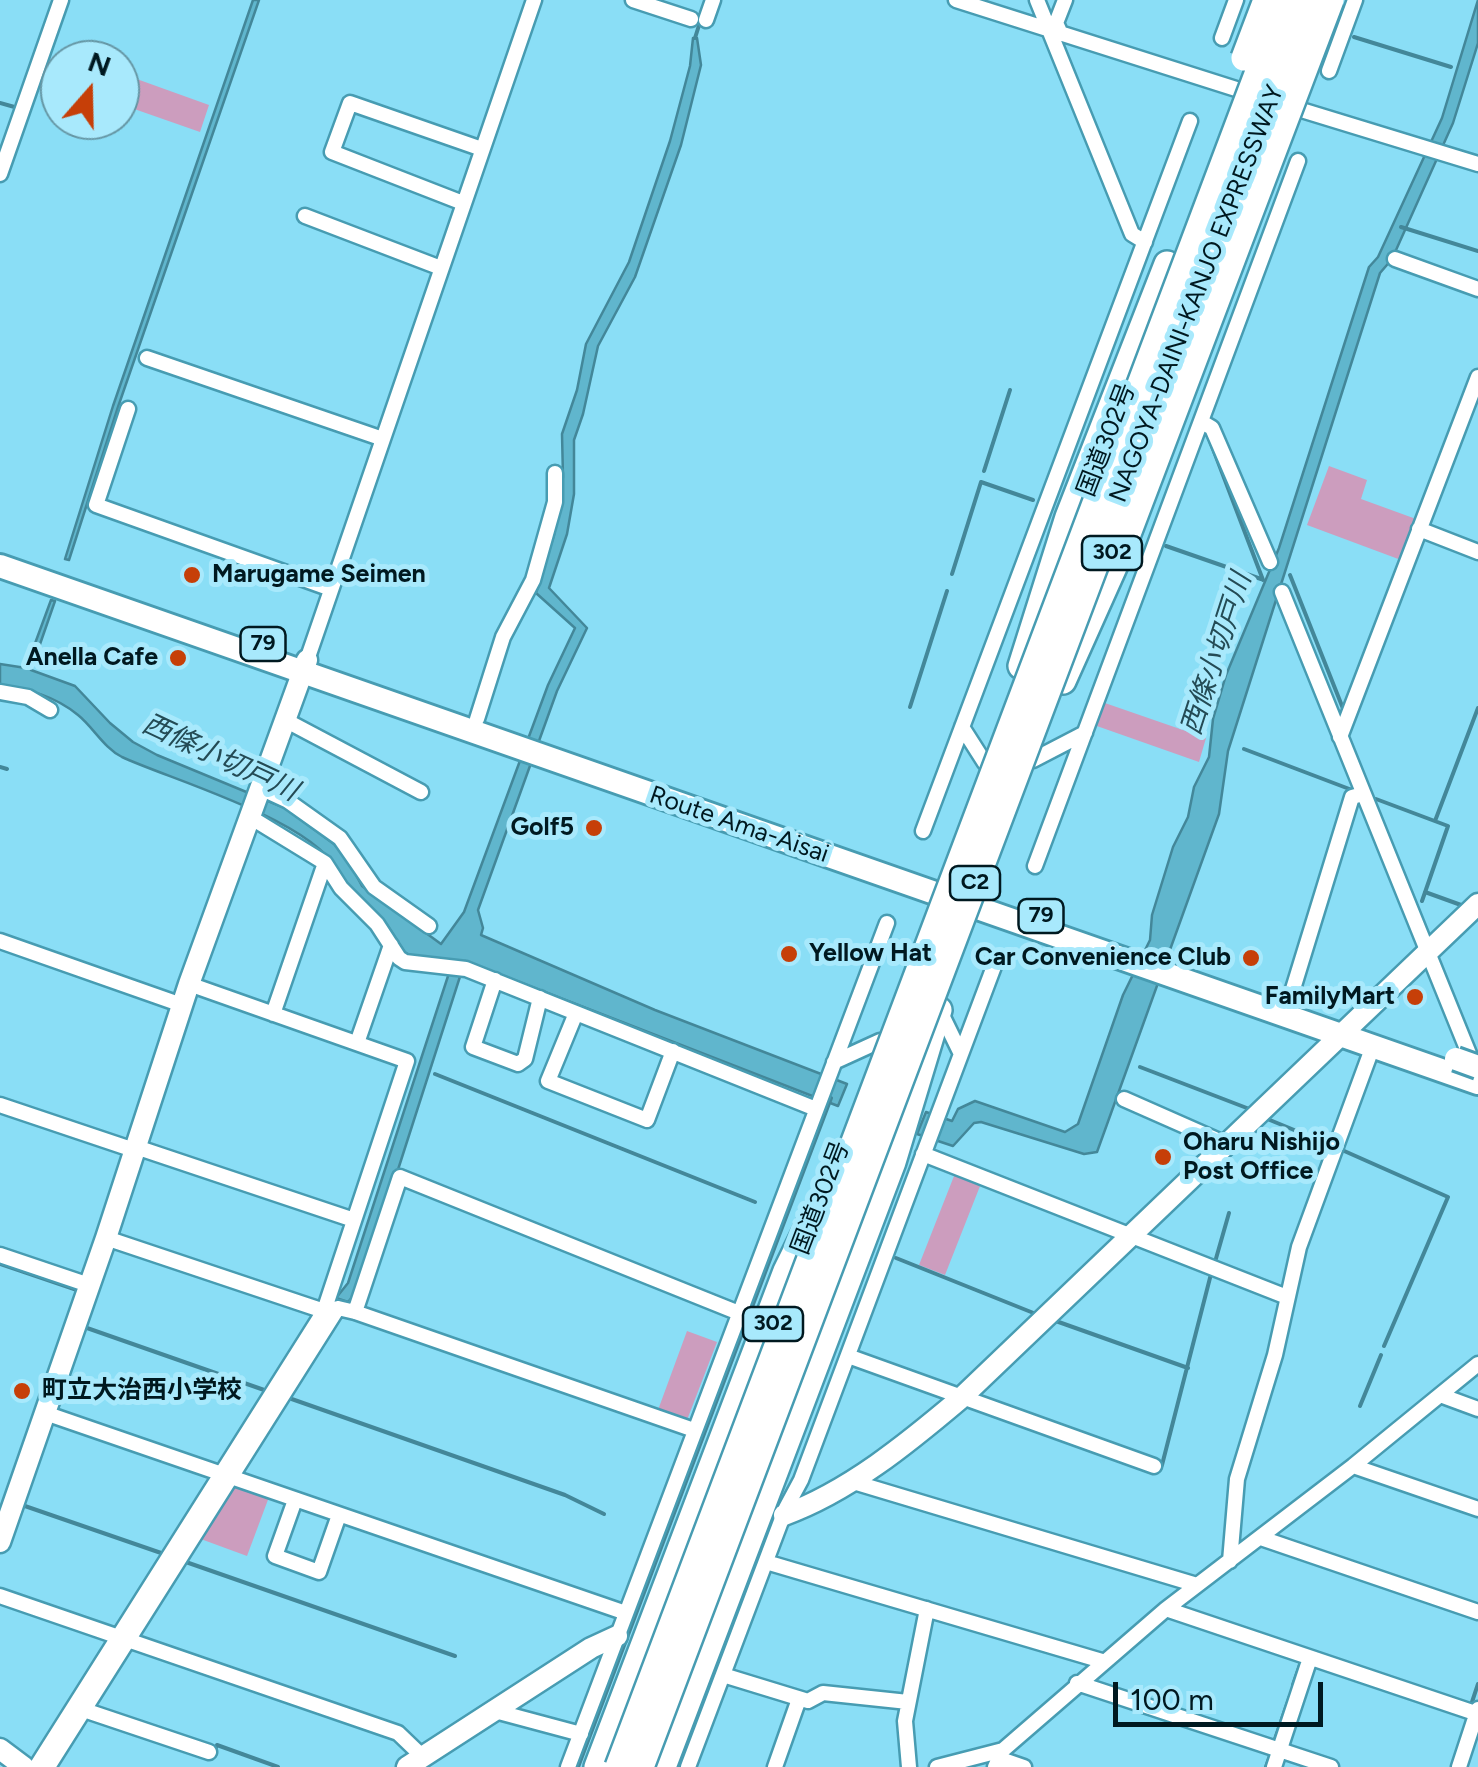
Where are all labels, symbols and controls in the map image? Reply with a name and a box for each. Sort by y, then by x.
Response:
north arrow [40,40,140,140]
text: N [84,44,116,83]
street label: NAGOYA-DAINI-KANJO EXPRESSWAY [1103,81,1291,507]
street label: 国道302号 [1072,379,1142,501]
road number: 302 [1082,536,1142,570]
place label: Marugame Seimen [212,560,426,590]
marker: Marugame Seimen [181,564,203,586]
water label: 西條小切戸川 [1175,569,1259,739]
road number: 79 [240,627,286,661]
place label: Anella Cafe [26,643,158,673]
marker: Anella Cafe [167,647,189,669]
water label: 西條小切戸川 [137,707,303,809]
street label: Route Ama-Aisai [645,780,833,870]
place label: Golf5 [510,813,574,843]
marker: Golf5 [583,817,605,839]
road number: C2 [950,866,1000,900]
road number: 79 [1018,899,1064,933]
place label: Yellow Hat [809,939,932,969]
marker: Yellow Hat [778,943,800,965]
place label: Car Convenience Club [975,943,1231,973]
marker: Car Convenience Club [1240,947,1262,969]
place label: FamilyMart [1265,982,1395,1012]
marker: FamilyMart [1404,986,1426,1008]
place label: Oharu Nishijo Post Office [1183,1128,1340,1187]
street label: 国道302号 [786,1137,856,1259]
marker: Oharu Nishijo Post Office [1152,1146,1174,1168]
road number: 302 [743,1307,803,1341]
place label: 町立大治西小学校 [42,1376,242,1406]
marker: 町立大治西小学校 [11,1380,33,1402]
scale bar [1118,1662,1328,1724]
text: 100 m [1130,1681,1214,1718]

